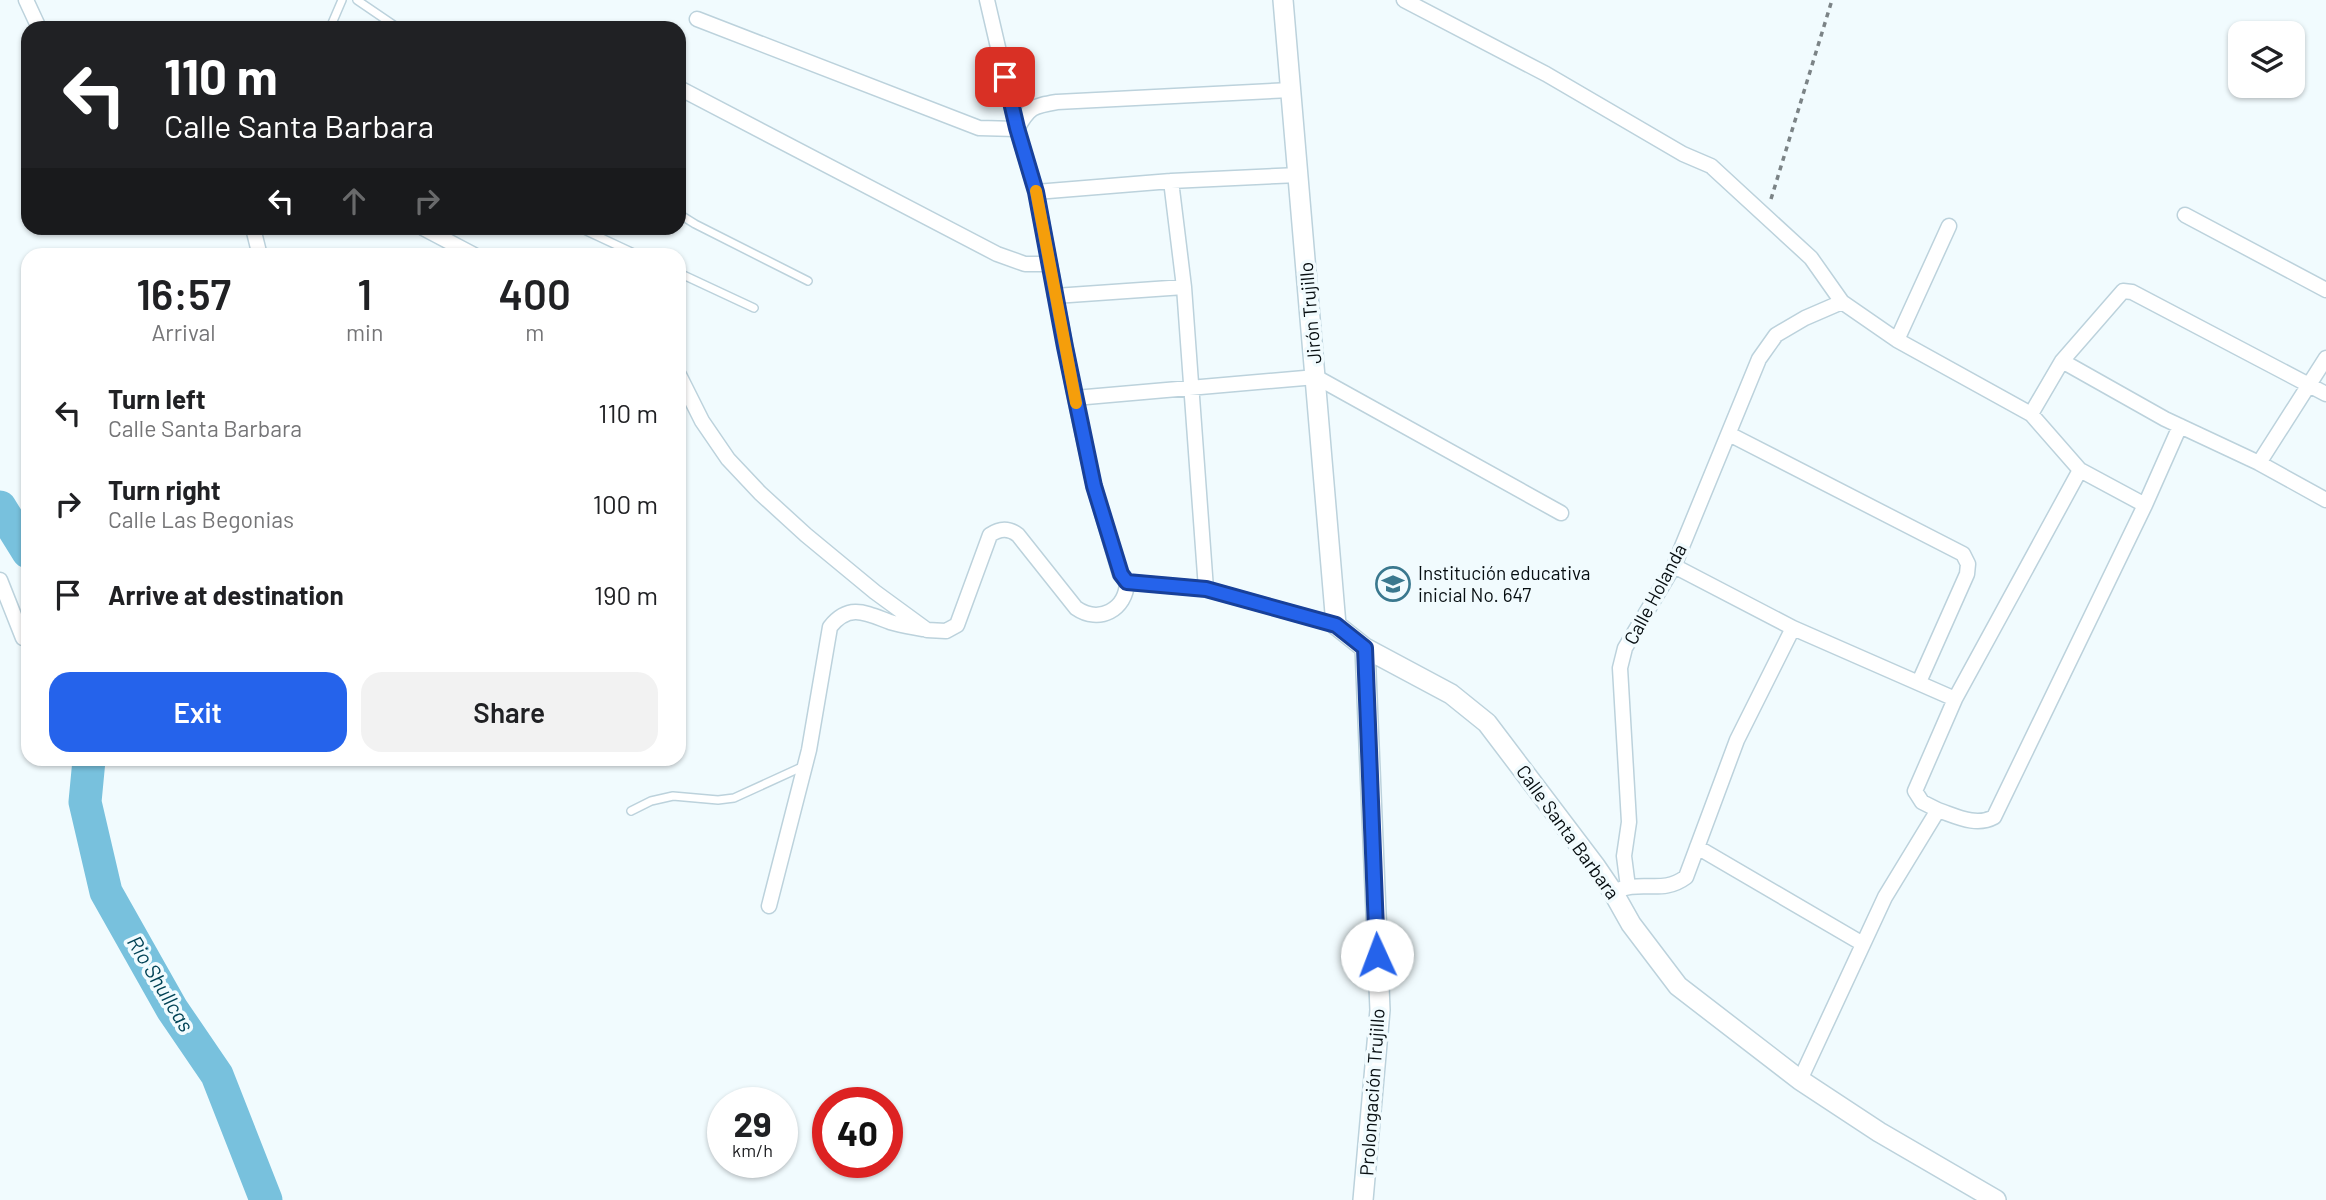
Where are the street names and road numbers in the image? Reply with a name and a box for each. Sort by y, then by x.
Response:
street label: Jirón Trujillo [1294,261,1325,365]
street label: Calle Holanda [1618,539,1691,648]
street label: Calle Santa Barbara [1512,760,1625,903]
street label: Prolongación Trujillo [1354,1008,1389,1176]

